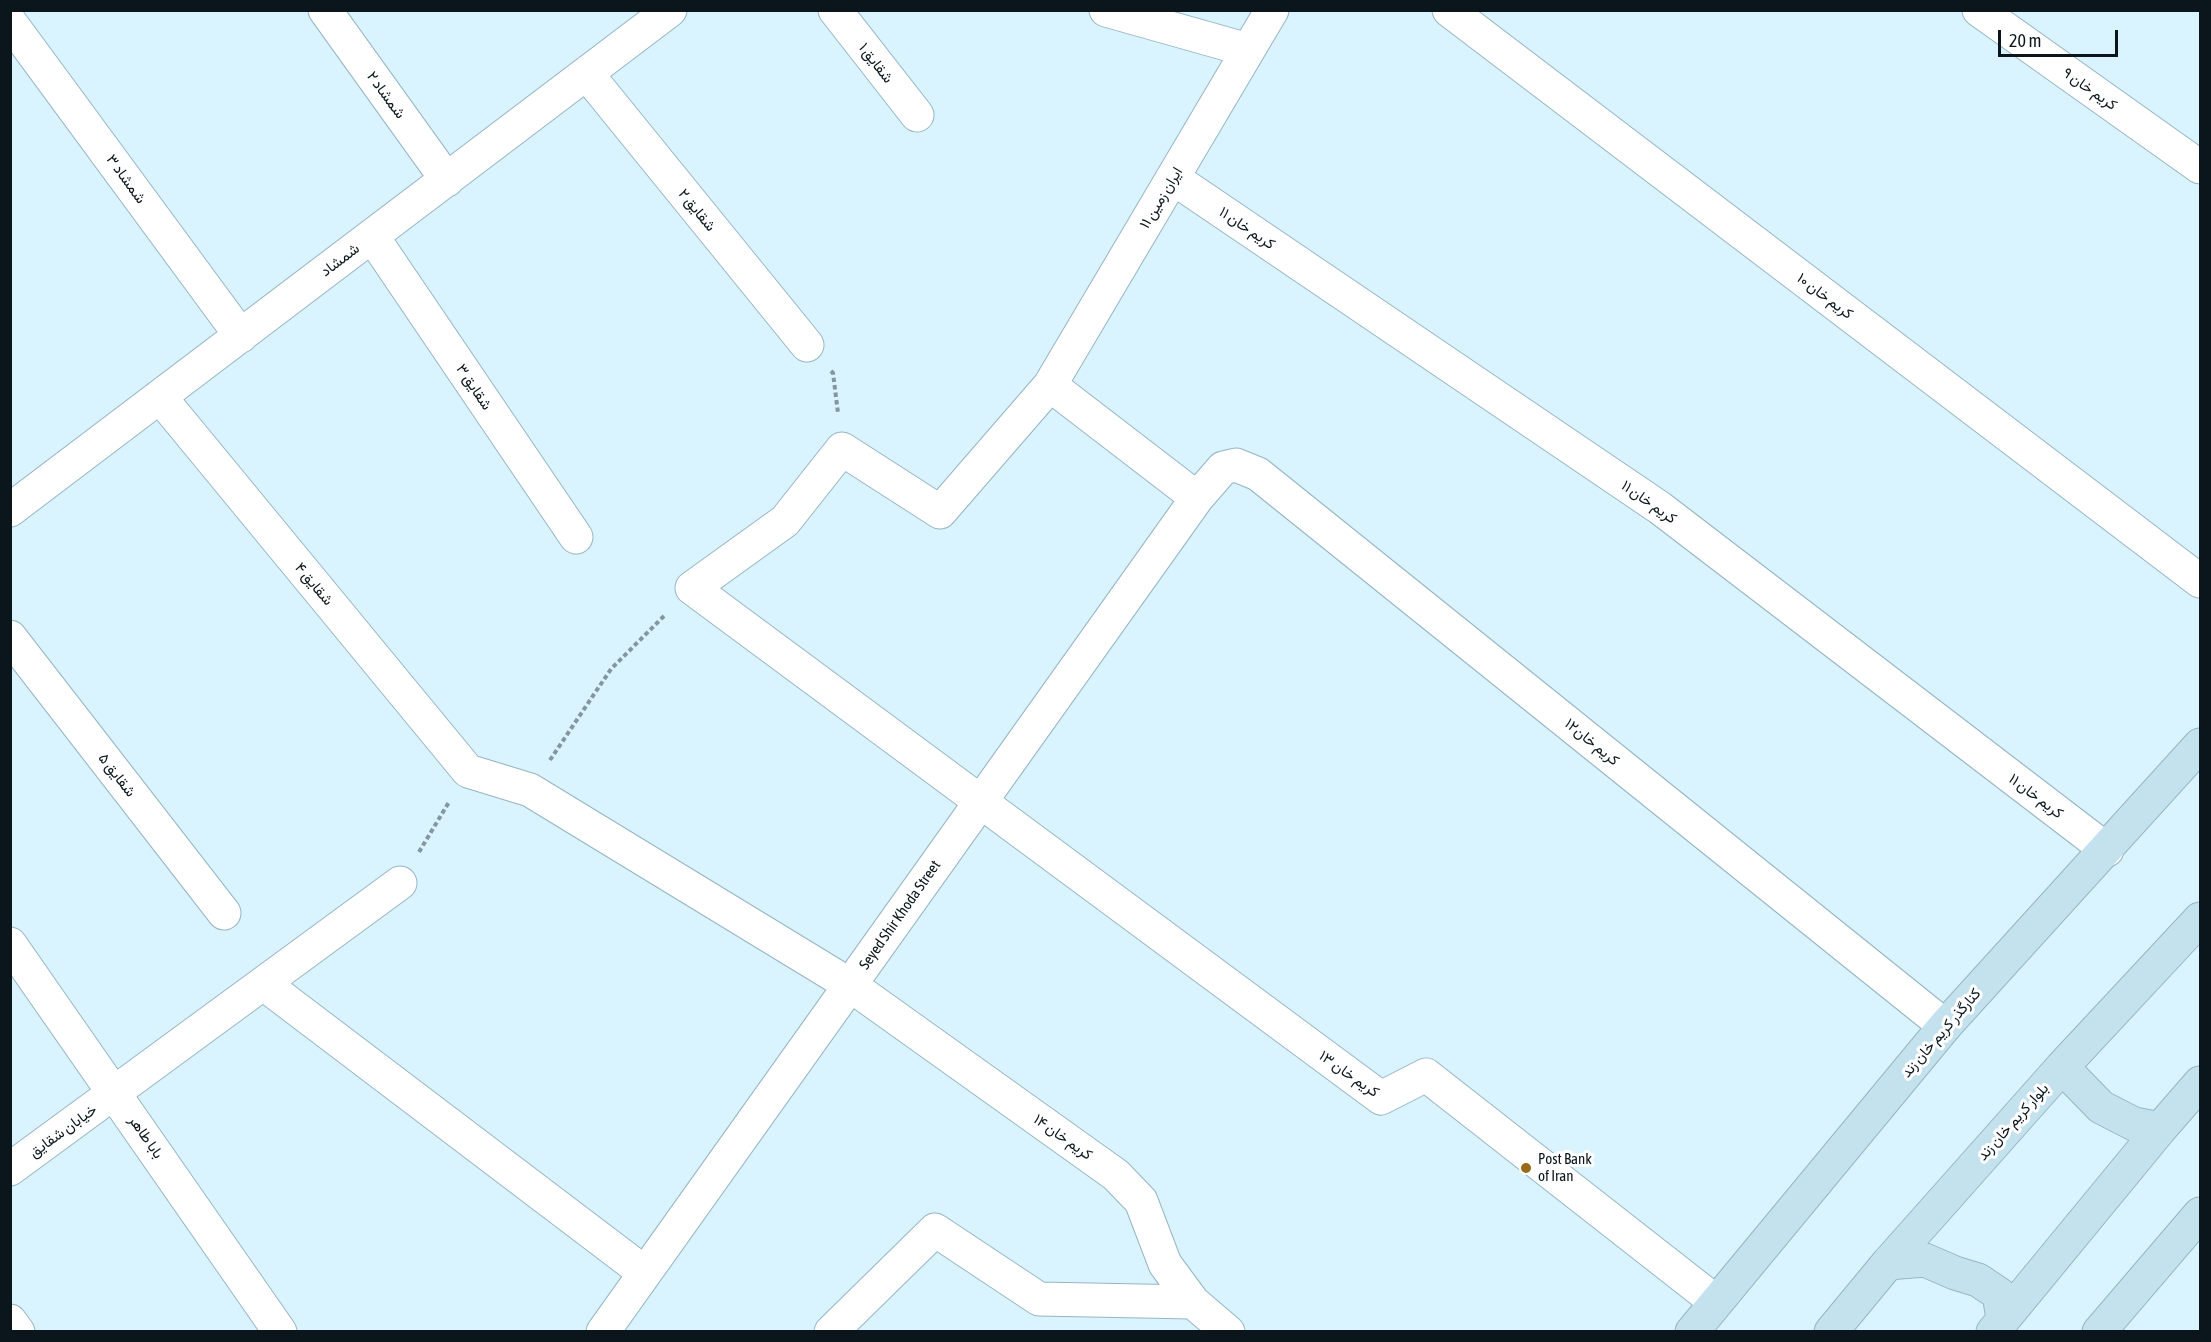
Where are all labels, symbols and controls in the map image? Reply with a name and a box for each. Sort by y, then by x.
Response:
scale bar [2001,18,2121,56]
text: 20 m [2009,30,2041,51]
street label: شقایق ۱ [855,39,897,87]
street label: کریم خان ۹ [2059,64,2121,114]
street label: شمشاد ۲ [363,68,409,122]
street label: شمشاد ۳ [102,151,150,207]
street label: ایران زمین ۱۱ [1136,164,1186,232]
street label: شقایق ۲ [674,185,720,235]
street label: کریم خان ۱۱ [1216,203,1278,253]
street label: شمشاد [317,240,363,280]
street label: کریم خان ۱۰ [1793,269,1857,323]
street label: شقایق ۳ [452,361,496,413]
street label: کریم خان ۱۱ [1618,476,1680,528]
street label: شقایق ۴ [291,559,337,609]
street label: کریم خان۱۲ [1561,715,1623,769]
street label: شقایق ۵ [94,750,140,800]
street label: کریم خان ۱۱ [2005,770,2067,822]
street label: Seyed Shir Khoda Street [856,857,944,973]
street label: کنارگذر کریم خان زند [1897,985,1985,1081]
street label: کریم خان ۱۳ [1316,1047,1382,1101]
street label: بلوار کریم خان زند [1974,1080,2052,1164]
street label: خیابان شقایق [26,1100,100,1162]
street label: کریم خان ۱۴ [1030,1110,1096,1164]
street label: بابا طاهر [125,1112,167,1162]
place label: Post Bank of Iran [1538,1150,1592,1185]
marker: Post Bank of Iran [1519,1161,1533,1175]

